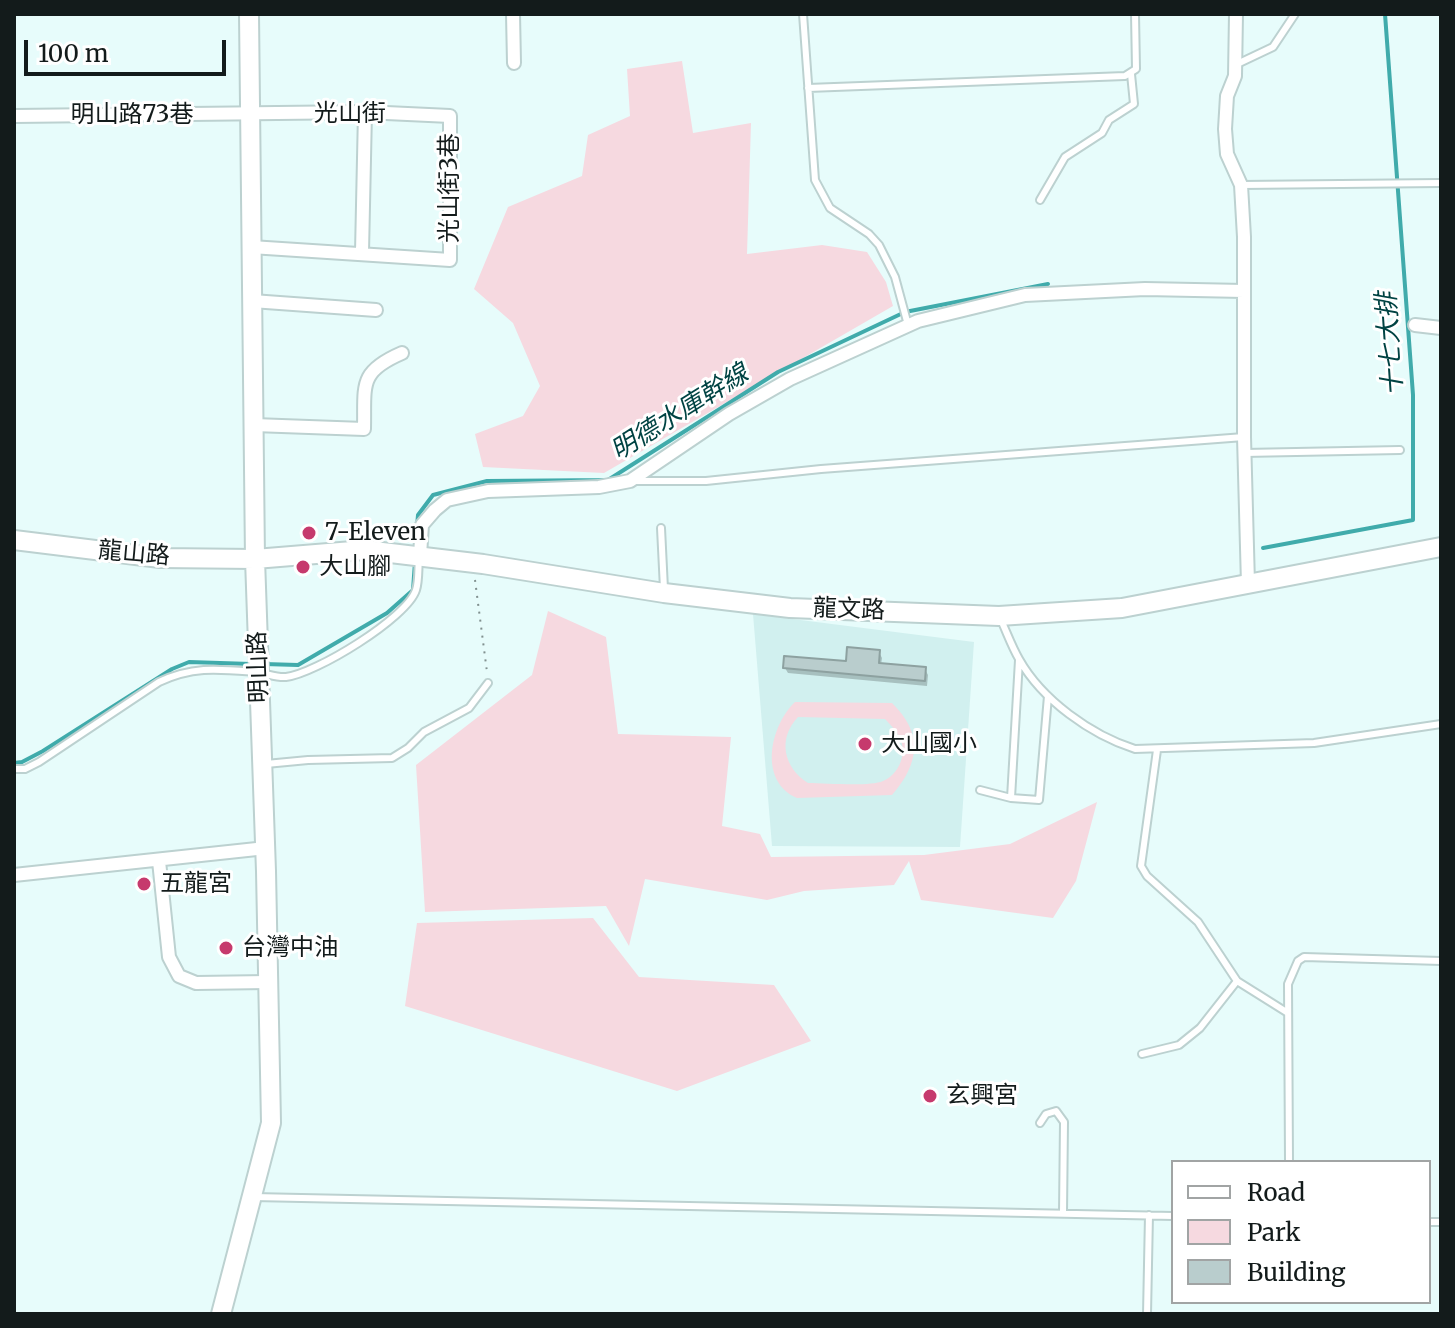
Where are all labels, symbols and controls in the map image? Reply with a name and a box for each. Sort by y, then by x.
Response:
scale bar [28,24,230,74]
text: 100 m [38,38,108,69]
street label: 光山街 [314,100,386,128]
street label: 明山路73巷 [71,101,193,129]
street label: 光山街3巷 [436,133,464,243]
water label: 十七大排 [1372,291,1410,397]
water label: 明德水庫幹線 [606,358,754,468]
place label: 7-Eleven [325,519,426,547]
marker: 7-Eleven [300,524,318,542]
street label: 龍山路 [97,537,171,571]
place label: 大山腳 [319,553,391,581]
marker: 大山腳 [294,558,312,576]
street label: 龍文路 [813,594,885,626]
street label: 明山路 [243,631,275,703]
place label: 大山國小 [881,730,977,758]
marker: 大山國小 [856,735,874,753]
place label: 五龍宮 [160,870,232,898]
marker: 五龍宮 [135,875,153,893]
place label: 台灣中油 [242,934,338,962]
marker: 台灣中油 [217,939,235,957]
place label: 玄興宮 [946,1082,1018,1110]
marker: 玄興宮 [921,1087,939,1105]
legend [1171,1160,1431,1304]
text: Road [1247,1177,1305,1208]
text: Park [1247,1217,1300,1248]
text: Building [1247,1257,1346,1288]

